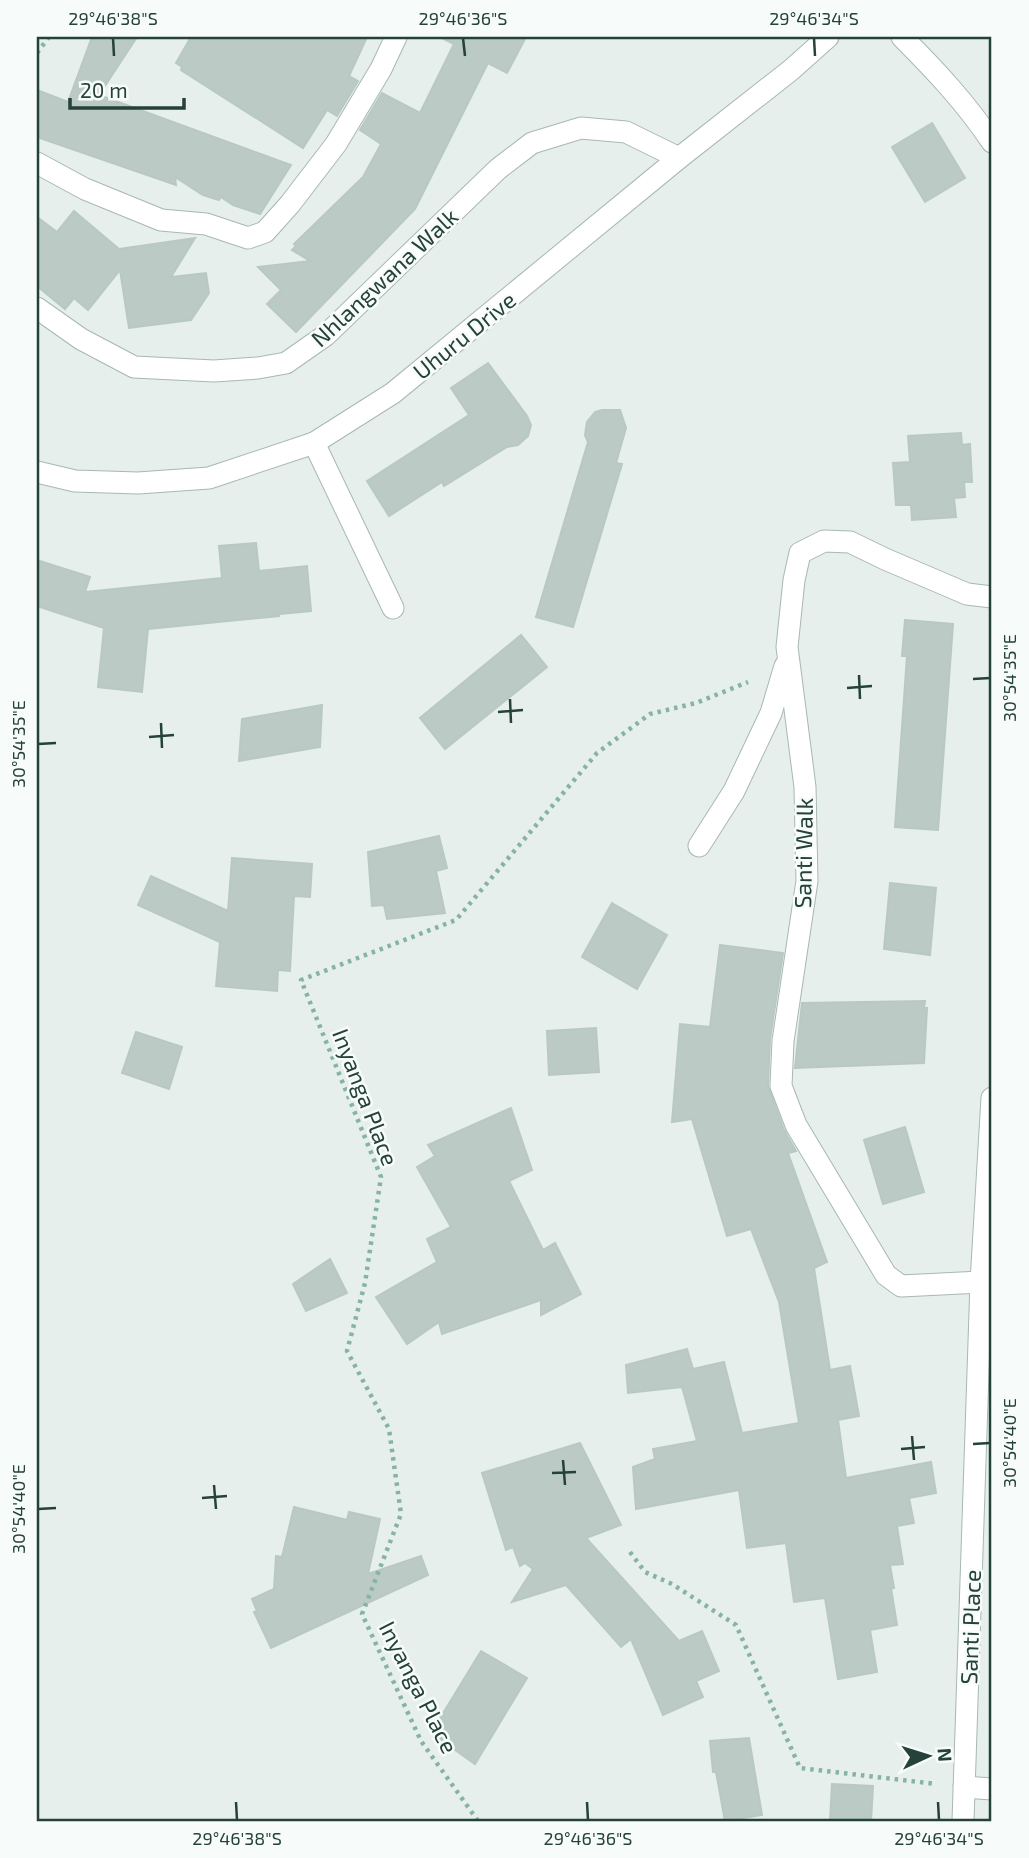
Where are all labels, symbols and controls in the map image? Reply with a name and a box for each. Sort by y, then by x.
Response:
text: 29°46'38"S [68,7,158,29]
text: 29°46'36"S [419,7,507,29]
text: 29°46'34"S [769,7,859,29]
scale bar [70,66,184,110]
text: 20 m [80,77,128,102]
street label: Nhlangwana Walk [305,202,463,352]
street label: Uhuru Drive [407,285,521,385]
text: 30°54'35"E [998,634,1020,722]
text: 30°54'35"E [7,700,29,788]
street label: Santi Walk [788,797,818,909]
street label: Inyanga Place [327,1025,405,1169]
text: 30°54'40"E [998,1398,1020,1488]
text: 30°54'40"E [7,1464,29,1554]
street label: Santi Place [954,1569,986,1685]
street label: Inyanga Place [374,1616,464,1758]
north arrow [892,1722,962,1792]
text: N [934,1747,957,1762]
text: 29°46'38"S [192,1827,282,1849]
text: 29°46'36"S [544,1827,632,1849]
text: 29°46'34"S [894,1827,984,1849]

